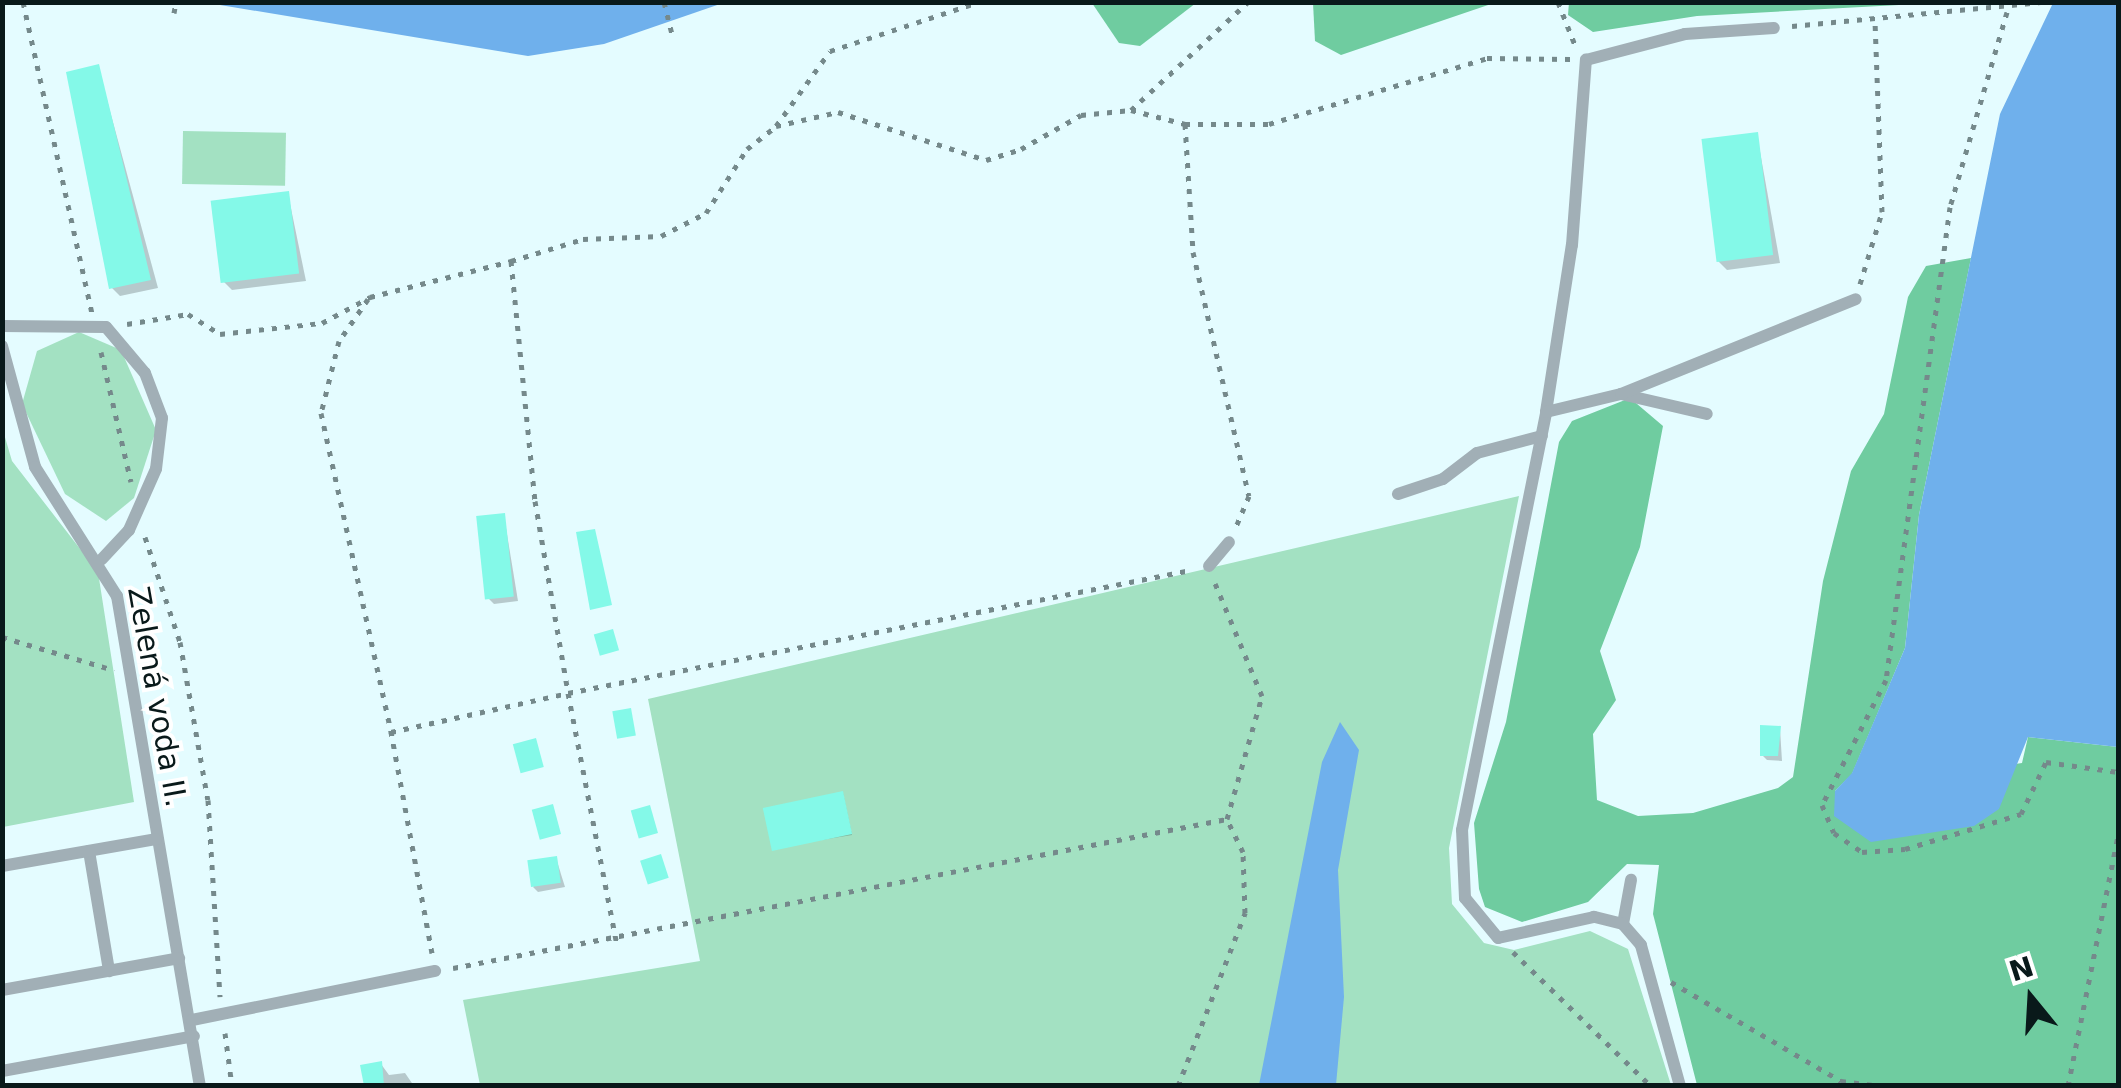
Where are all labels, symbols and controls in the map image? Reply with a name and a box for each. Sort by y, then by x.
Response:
street label: Zelená voda II. [120,584,194,810]
north arrow [1981,948,2081,1048]
text: N [2005,950,2038,988]

